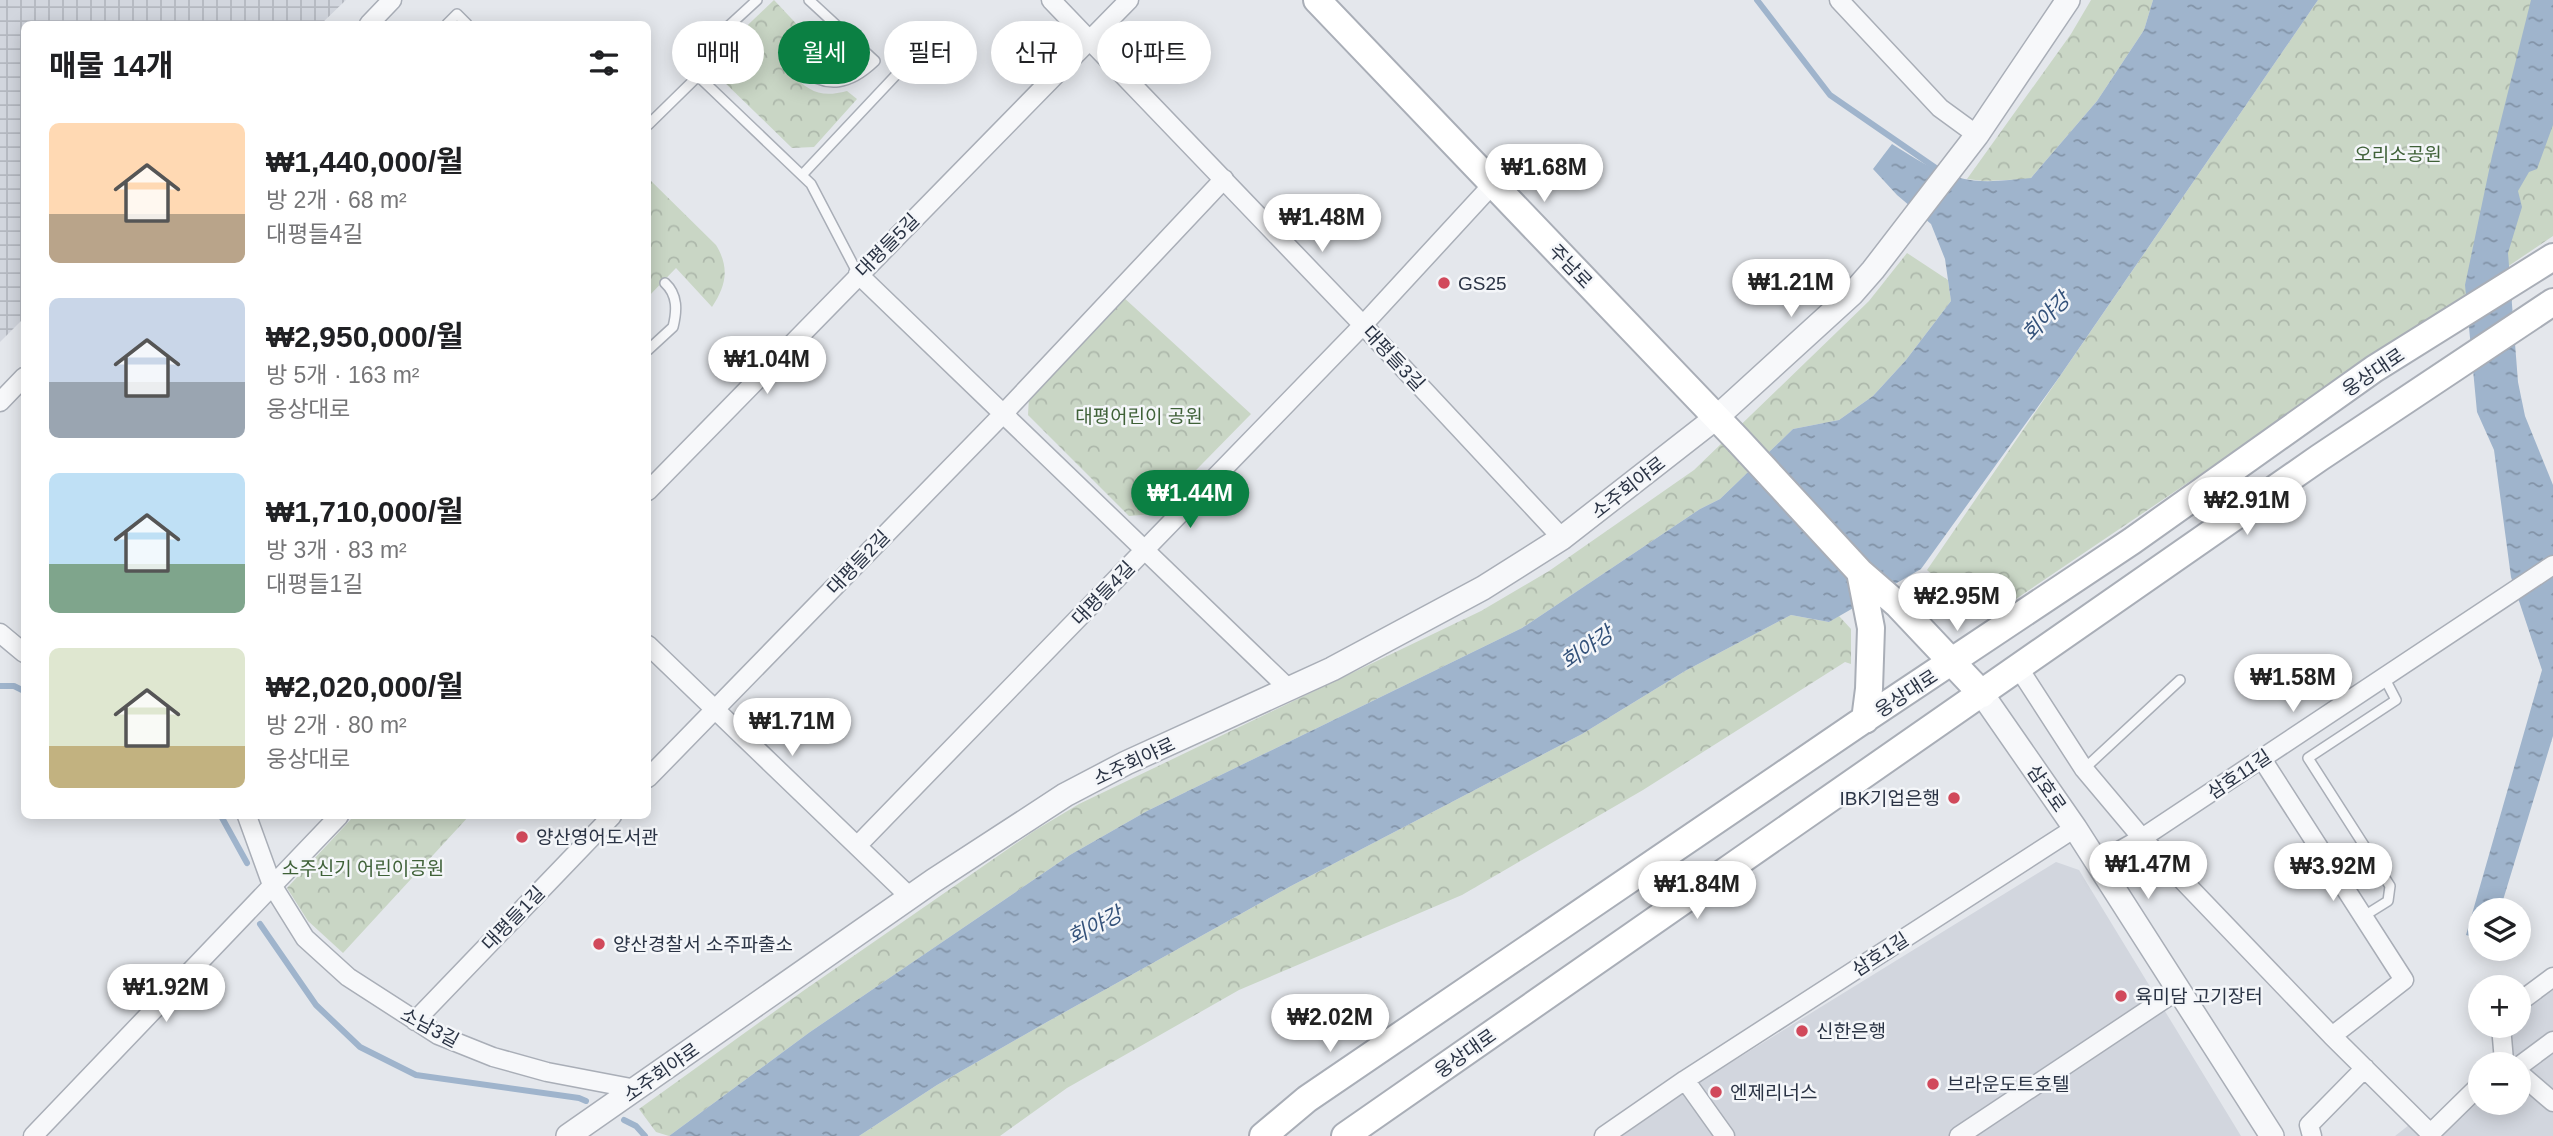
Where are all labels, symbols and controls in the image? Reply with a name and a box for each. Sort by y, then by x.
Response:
chip: 매매 [672,21,764,84]
chip: 월세 [778,21,870,84]
chip: 필터 [884,21,977,84]
chip: 신규 [991,21,1083,84]
chip: 아파트 [1097,21,1211,84]
icon: filters [585,44,623,82]
text: 매물 14개 [49,49,174,82]
pin: ₩1.68M [1487,144,1601,204]
park label: 오리소공원 [2354,144,2442,165]
text: ₩1,440,000/월 [266,145,464,178]
icon: home [105,151,189,235]
text: ₩1.68M [1501,154,1587,180]
text: 방 2개 · 68 m² [266,187,407,213]
pin: ₩1.48M [1265,194,1379,254]
text: ₩1.48M [1279,204,1365,230]
street label: 대평들5길 [851,209,923,281]
text: 대평들4길 [266,221,363,247]
street label: 주남로 [1545,240,1596,293]
pin: ₩1.21M [1734,260,1848,319]
text: ₩1.21M [1748,269,1834,295]
place label: GS25 [1458,273,1507,294]
marker: GS25 [1436,275,1452,291]
water label: 회야강 [2017,286,2076,345]
text: ₩2,950,000/월 [266,320,464,353]
street label: 대평들3길 [1359,322,1429,395]
icon: home [105,326,189,410]
pin: ₩1.04M [710,336,824,396]
street label: 웅상대로 [2338,344,2408,401]
text: ₩1.04M [724,346,810,372]
text: 방 5개 · 163 m² [266,362,420,388]
text: 웅상대로 [266,396,351,422]
park label: 대평어린이 공원 [1075,406,1203,427]
street label: 소주회야로 [1587,452,1669,523]
pin: ₩1.44M [1133,470,1247,530]
pin: ₩2.91M [2190,477,2304,537]
text: ₩1.44M [1147,480,1233,506]
text: ₩2.91M [2204,487,2290,513]
text: ₩1,710,000/월 [266,495,464,528]
icon: home [105,501,189,585]
street label: 대평들2길 [823,526,894,599]
text: 방 3개 · 83 m² [266,537,407,563]
street label: 대평들4길 [1068,557,1139,630]
text: 대평들1길 [266,571,363,597]
pin: ₩2.95M [1900,574,2014,633]
text: ₩2.95M [1914,583,2000,609]
water label: 회야강 [1556,620,1619,674]
pin: ₩1.58M [2236,654,2350,714]
text: ₩1.58M [2250,664,2336,690]
street label: 웅상대로 [1871,666,1941,721]
text: ₩2,020,000/월 [266,670,464,703]
icon: home [105,676,189,760]
pin: ₩1.71M [735,698,849,758]
text: ₩1.71M [749,708,835,734]
text: 방 2개 · 80 m² [266,712,407,738]
street label: 소주회야로 [1090,733,1178,789]
text: 웅상대로 [266,746,351,772]
street label: 삼호11길 [2203,746,2275,803]
street label: 삼호로 [2023,761,2070,816]
place label: IBK기업은행 [1839,788,1940,809]
marker: IBK기업은행 [1946,790,1962,806]
place label: 양산영어도서관 [536,827,658,848]
marker: 양산영어도서관 [514,829,530,845]
pin: ₩1.47M [2091,842,2205,901]
pin: ₩3.92M [2276,844,2390,903]
text: ₩1.47M [2105,851,2191,877]
text: ₩3.92M [2290,853,2376,879]
park label: 소주신기 어린이공원 [282,858,444,879]
pin: ₩1.84M [1640,862,1754,921]
text: ₩1.84M [1654,871,1740,897]
street label: 대평들1길 [478,882,549,955]
map controls [2468,898,2531,1115]
button: layers [2468,898,2531,961]
water label: 회야강 [1064,901,1128,949]
street label: 삼호1길 [1848,928,1912,980]
place label: 양산경찰서 소주파출소 [613,934,793,955]
marker: 양산경찰서 소주파출소 [591,936,607,952]
pin: ₩1.92M [109,964,223,1024]
text: ₩1.92M [123,974,209,1000]
button: + [2468,975,2531,1038]
place label: 육미담 고기장터 [2135,986,2263,1007]
marker: 육미담 고기장터 [2113,988,2129,1004]
pin: ₩2.02M [1273,995,1387,1054]
street label: 소남3길 [397,1003,463,1052]
text: ₩2.02M [1287,1004,1373,1030]
place label: 신한은행 [1816,1021,1886,1042]
marker: 신한은행 [1794,1023,1810,1039]
street label: 웅상대로 [1431,1025,1500,1082]
street label: 소주회야로 [619,1039,703,1106]
button: − [2468,1052,2531,1115]
place label: 브라운도트호텔 [1947,1074,2069,1095]
marker: 브라운도트호텔 [1925,1076,1941,1092]
place label: 엔제리너스 [1730,1082,1817,1103]
marker: 엔제리너스 [1708,1084,1724,1100]

